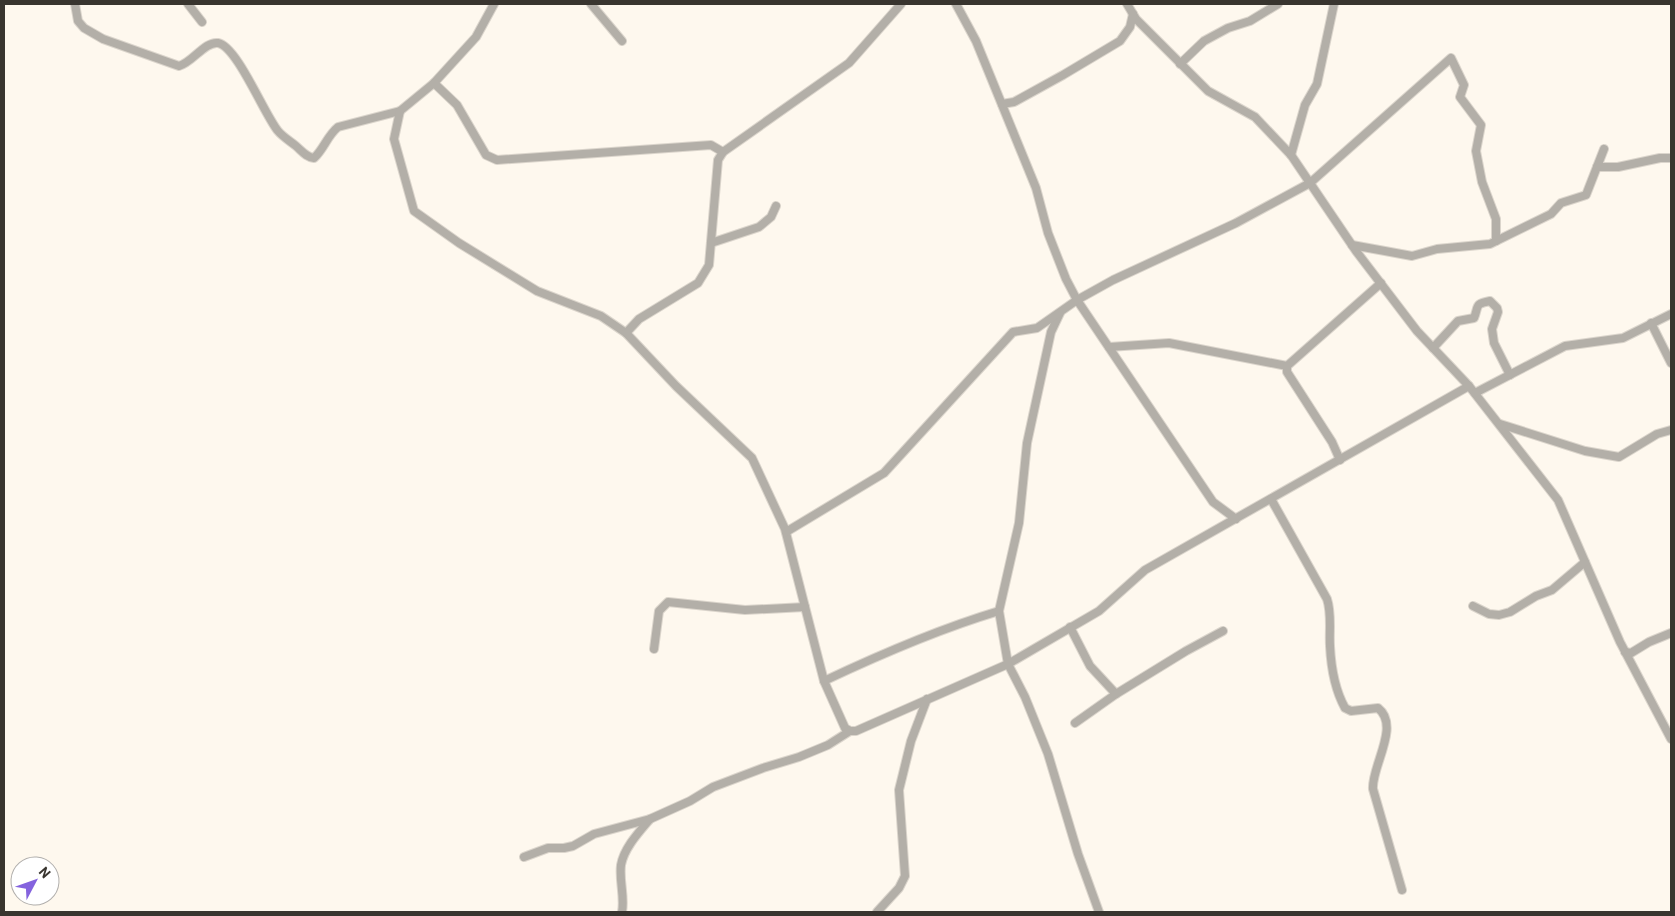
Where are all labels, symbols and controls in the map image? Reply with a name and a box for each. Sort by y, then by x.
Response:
north arrow [10,856,60,906]
text: N [36,863,55,881]

